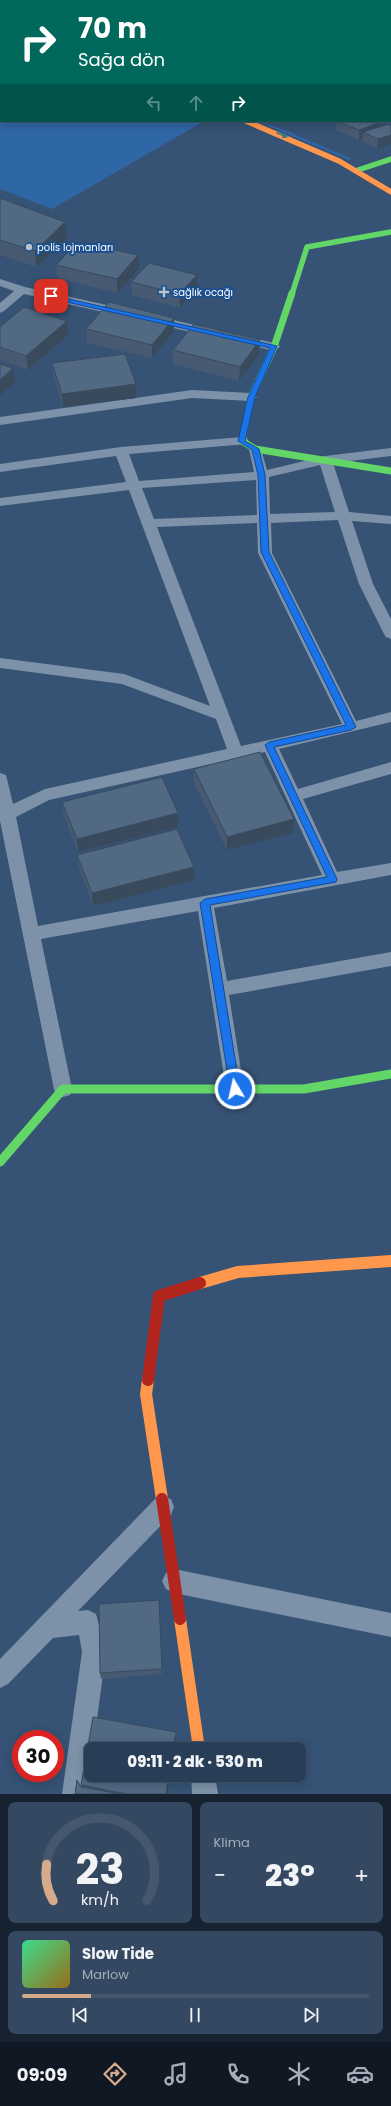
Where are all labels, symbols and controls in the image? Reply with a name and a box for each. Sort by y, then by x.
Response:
text: 70 m [78,9,147,48]
icon: right [12,16,64,68]
text: Sağa dön [78,47,165,72]
icon: left [143,92,165,114]
icon: ahead [185,92,207,114]
icon: right [227,92,249,114]
one-way arrow [277,132,289,138]
place label: polis lojmanları [37,240,113,255]
marker: polis lojmanları [24,242,34,252]
pin [34,279,68,313]
icon: arrive [40,285,62,307]
place label: sağlık ocağı [173,285,233,300]
marker: sağlık ocağı [158,286,170,298]
position arrow [214,1068,256,1110]
speed limit sign: 30 [12,1730,64,1782]
text: 09:11 · 2 dk · 530 m [127,1751,263,1772]
text: Klima [214,1833,250,1852]
text: 23 [75,1839,124,1898]
text: 23° [265,1854,315,1897]
text: − [214,1860,226,1891]
text: + [354,1860,369,1891]
text: km/h [81,1889,119,1909]
text: Slow Tide [82,1943,154,1964]
text: Marlow [82,1965,129,1984]
icon: previous [69,2004,91,2026]
icon: pause [184,2004,206,2026]
icon: next [300,2004,322,2026]
icon: directions [101,2060,129,2088]
icon: music [162,2060,190,2088]
icon: phone [224,2060,252,2088]
icon: climate [285,2060,313,2088]
icon: car [346,2060,374,2088]
text: 09:09 [17,2062,67,2087]

